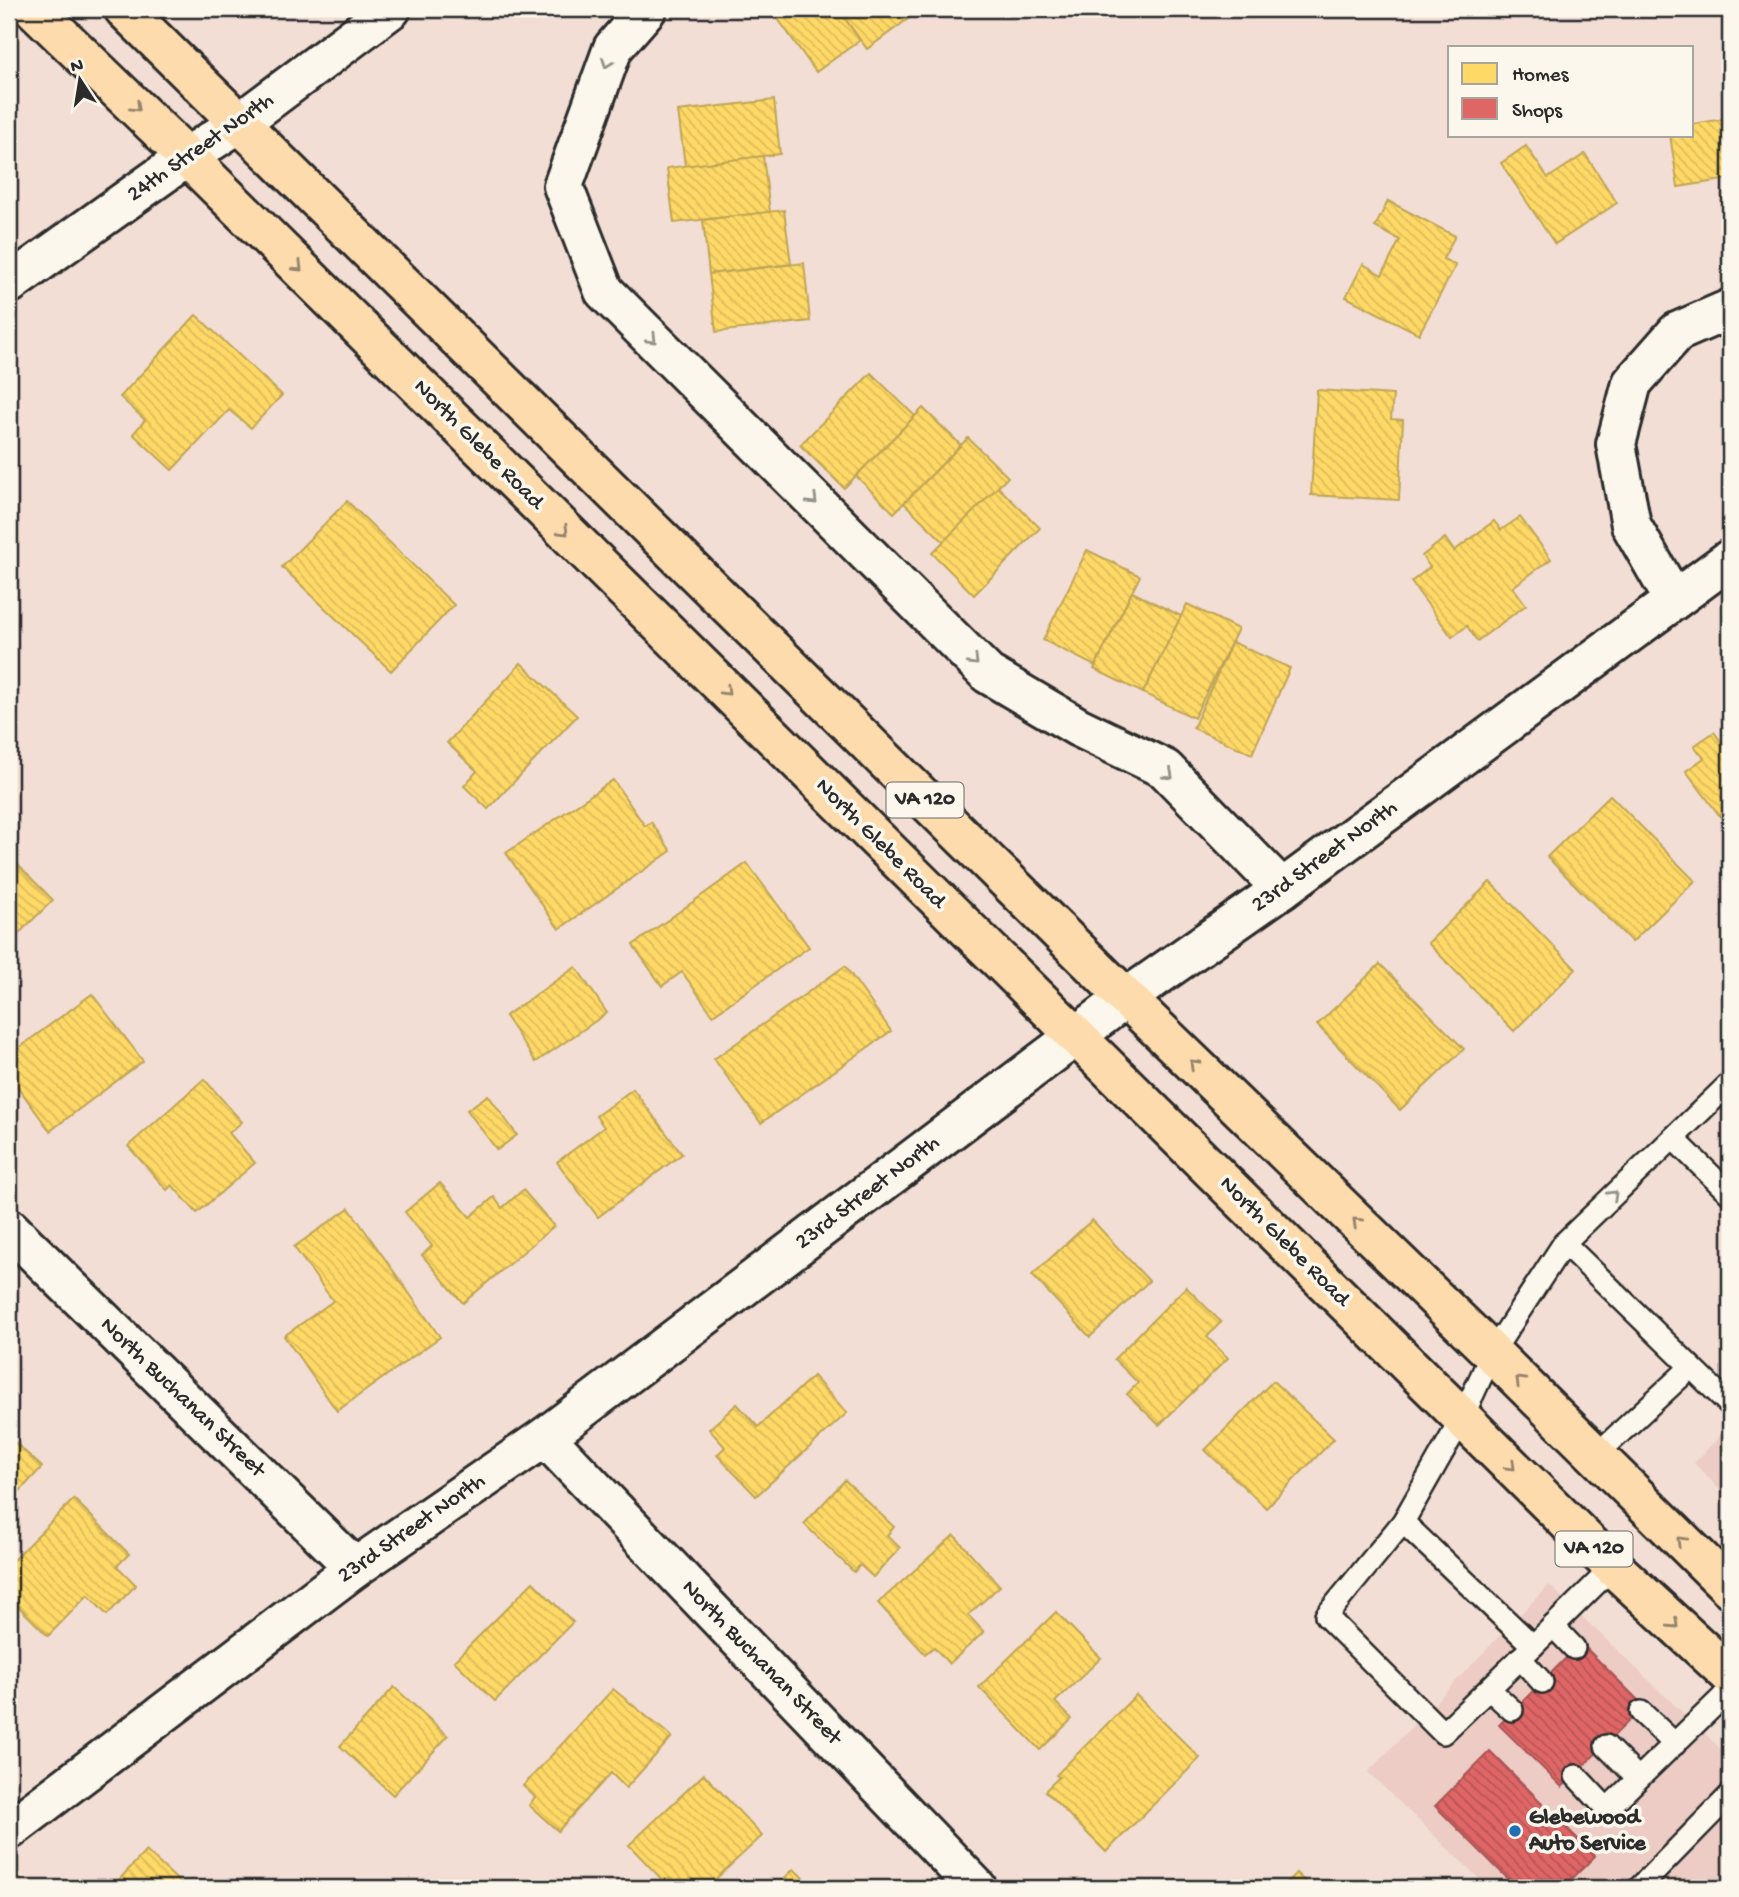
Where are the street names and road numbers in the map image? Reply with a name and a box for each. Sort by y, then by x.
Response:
street label: 24th Street North [122,87,280,209]
street label: North Glebe Road [407,374,550,517]
street label: North Glebe Road [809,773,952,916]
road number: VA 120 [886,782,964,818]
street label: 23rd Street North [1247,795,1403,919]
street label: 23rd Street North [790,1130,946,1256]
street label: North Glebe Road [1213,1171,1356,1314]
street label: North Buchanan Street [94,1312,271,1485]
street label: 23rd Street North [333,1468,491,1590]
road number: VA 120 [1556,1532,1632,1566]
street label: North Buchanan Street [675,1575,848,1752]

